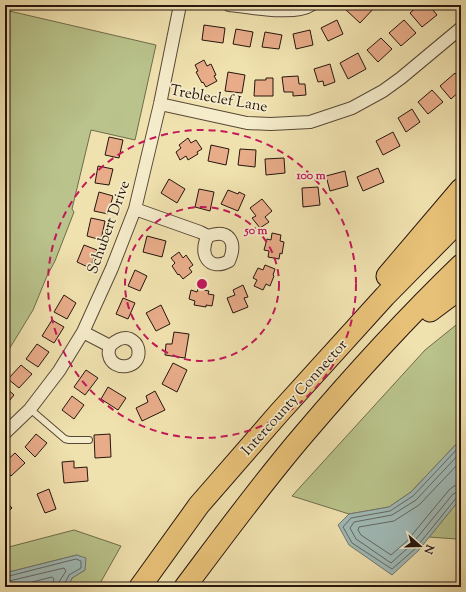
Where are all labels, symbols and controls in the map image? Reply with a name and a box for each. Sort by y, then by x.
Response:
street label: Trebleclef Lane [168,81,269,118]
text: 100 m [295,167,326,185]
street label: Schubert Drive [83,178,136,277]
text: 50 m [244,222,268,240]
centre of rings [195,277,209,291]
street label: Intercounty Connector [237,335,353,461]
north arrow [400,526,440,566]
text: N [419,541,438,556]

